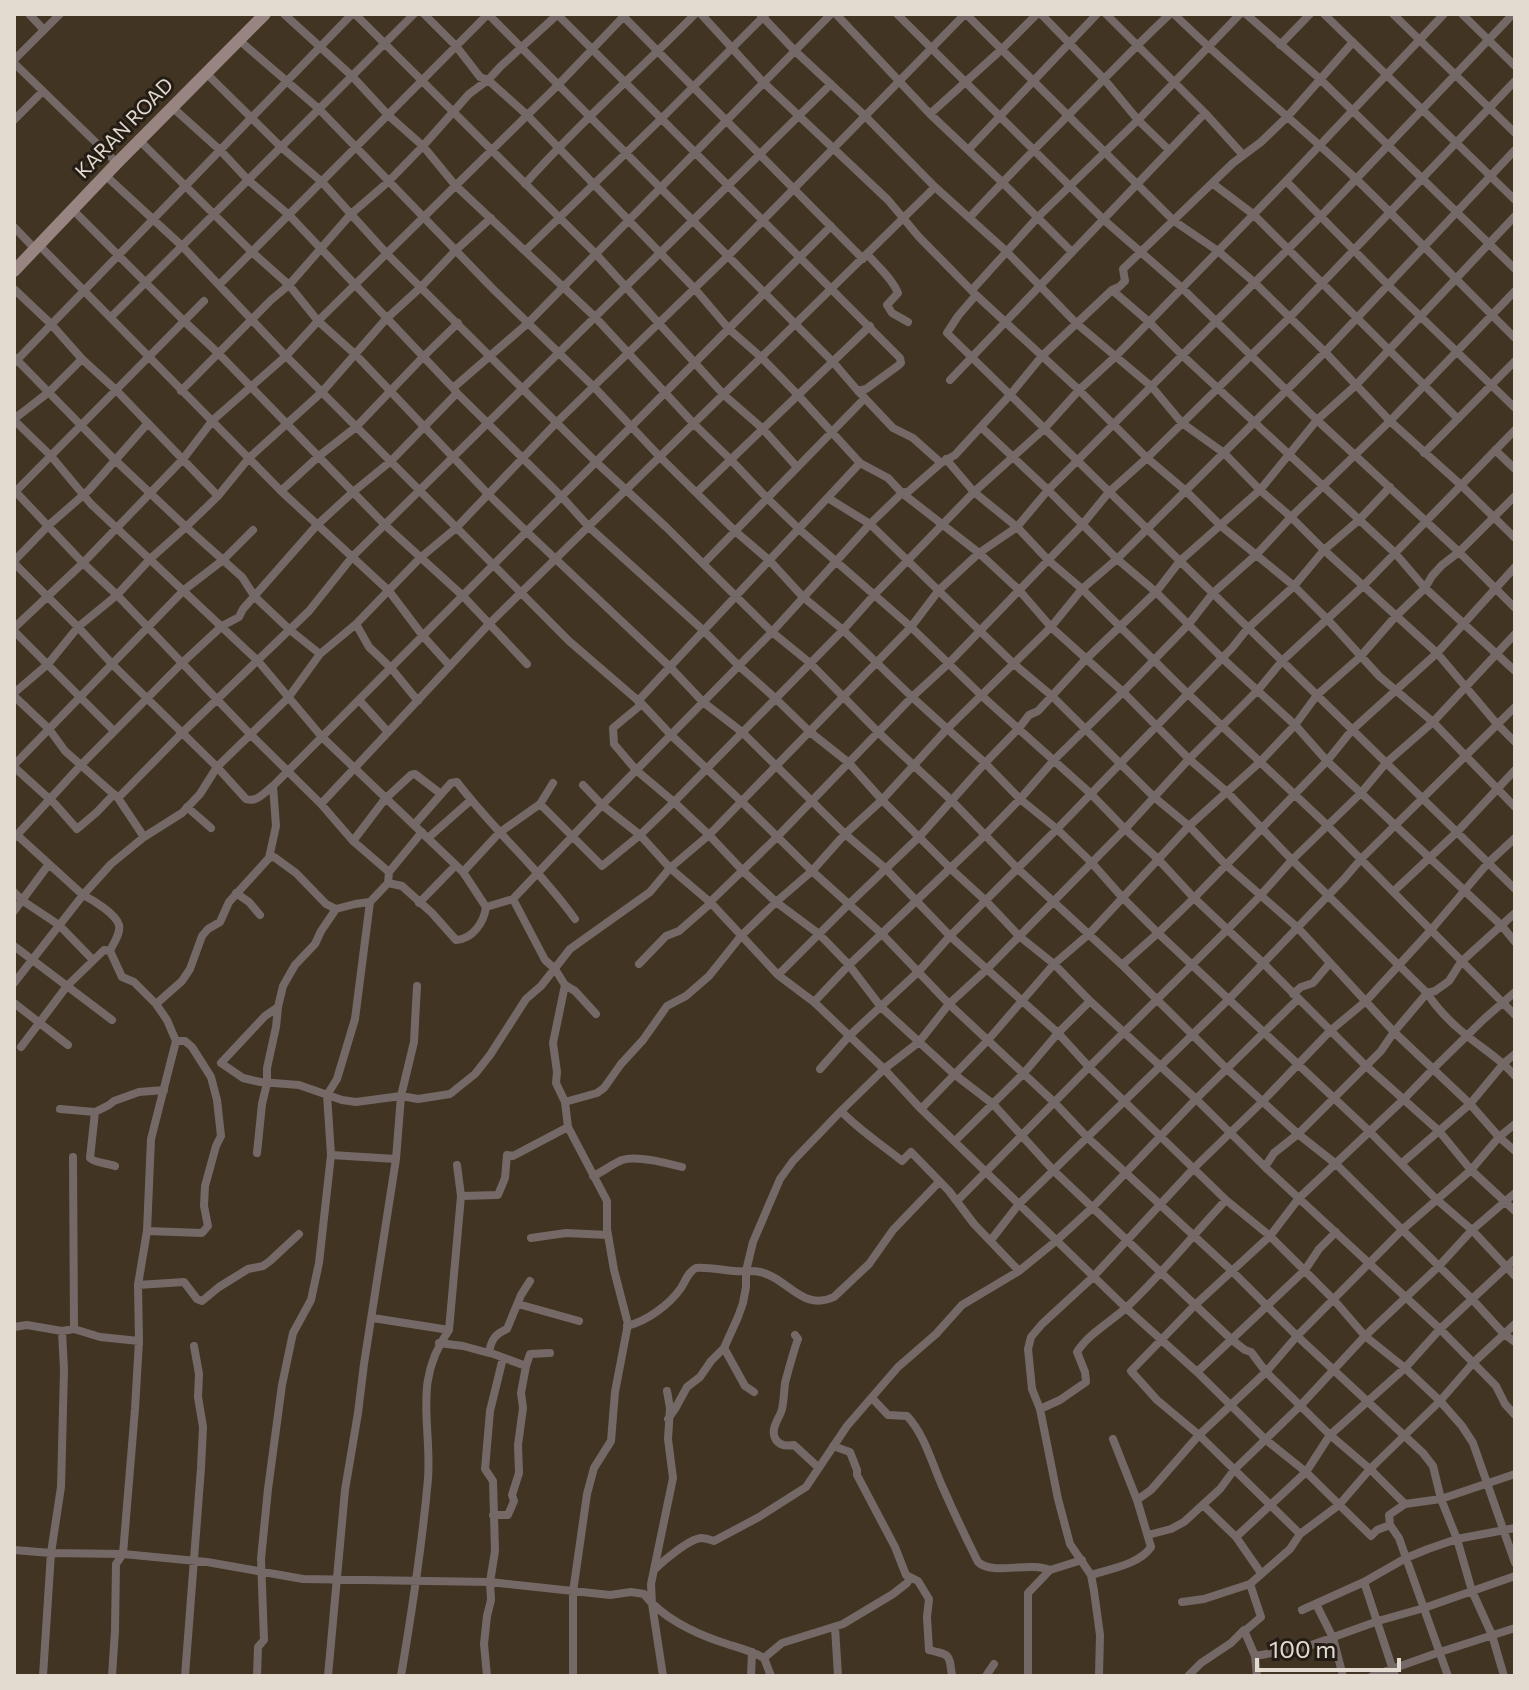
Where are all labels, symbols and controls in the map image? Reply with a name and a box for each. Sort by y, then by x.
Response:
street label: KARAN ROAD [69,72,177,183]
scale bar [1257,1622,1399,1672]
text: 100 m [1269,1634,1336,1663]

